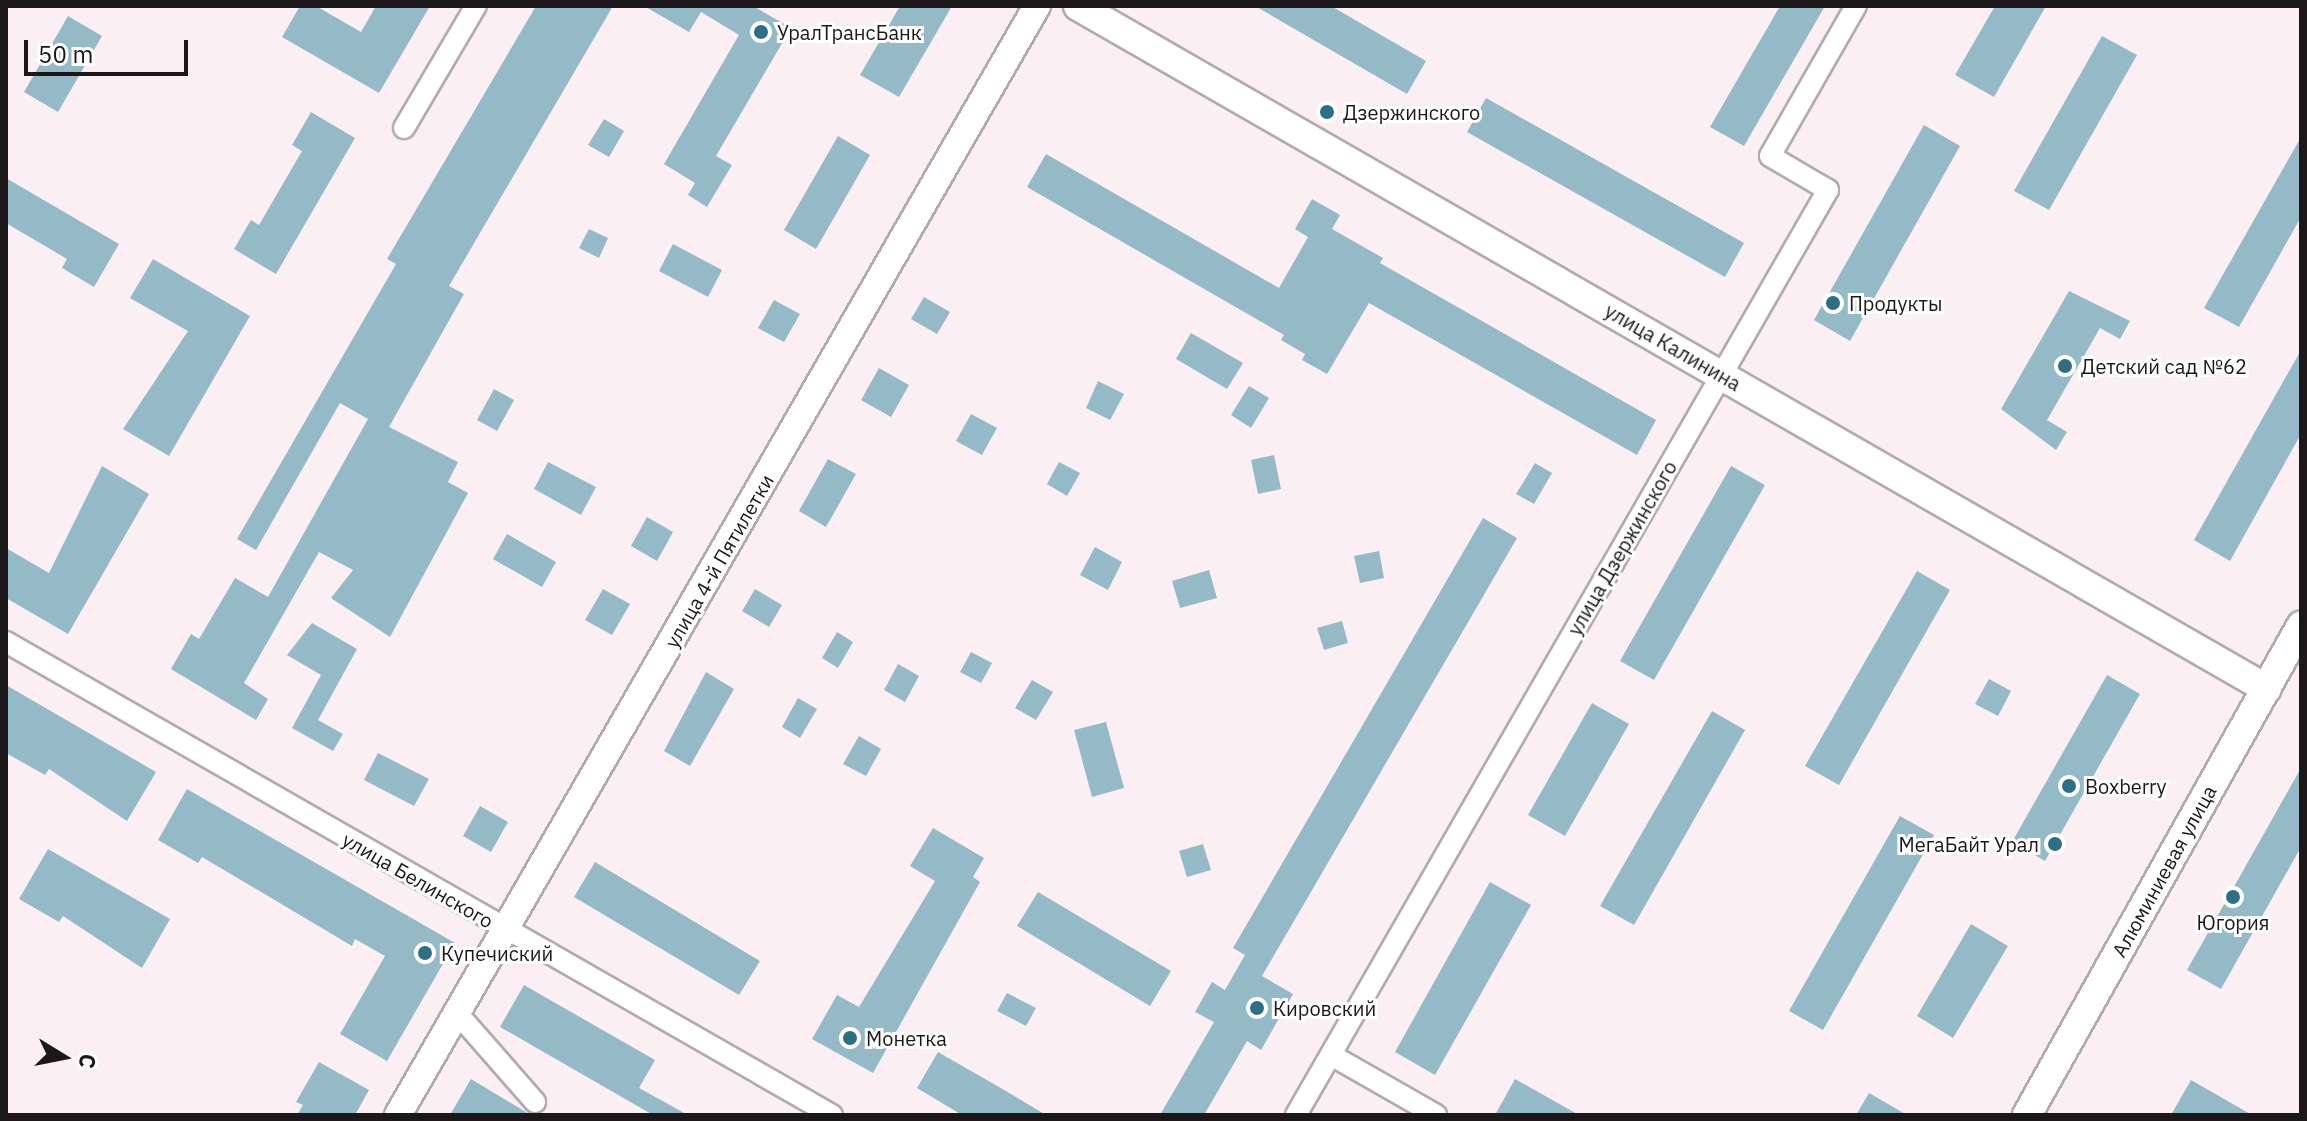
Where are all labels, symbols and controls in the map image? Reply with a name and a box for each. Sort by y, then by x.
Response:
place label: УралТрансБанк [777,20,922,44]
marker: УралТрансБанк [752,23,770,41]
scale bar [28,24,192,74]
text: 50 m [38,38,93,70]
place label: Дзержинского [1343,100,1480,124]
marker: Дзержинского [1318,103,1336,121]
place label: Продукты [1849,291,1942,315]
marker: Продукты [1824,294,1842,312]
street label: улица Калинина [1601,298,1745,396]
place label: Детский сад №62 [2081,354,2247,378]
marker: Детский сад №62 [2056,357,2074,375]
street label: улица Дзержинского [1562,457,1682,639]
street label: улица 4-й Пятилетки [659,470,779,652]
place label: Boxberry [2085,774,2167,798]
marker: Boxberry [2060,777,2078,795]
street label: Алюминиевая улица [2107,781,2221,961]
street label: улица Белинского [338,827,498,933]
place label: МегаБайт Урал [1898,832,2039,856]
marker: МегаБайт Урал [2046,835,2064,853]
marker: Югория [2224,888,2242,906]
place label: Югория [2197,910,2269,934]
place label: Купечиский [441,941,553,965]
marker: Купечиский [416,944,434,962]
place label: Кировский [1273,996,1376,1020]
marker: Кировский [1248,999,1266,1017]
north arrow [24,1017,104,1097]
place label: Монетка [866,1026,947,1050]
marker: Монетка [841,1029,859,1047]
text: С [73,1052,104,1071]

